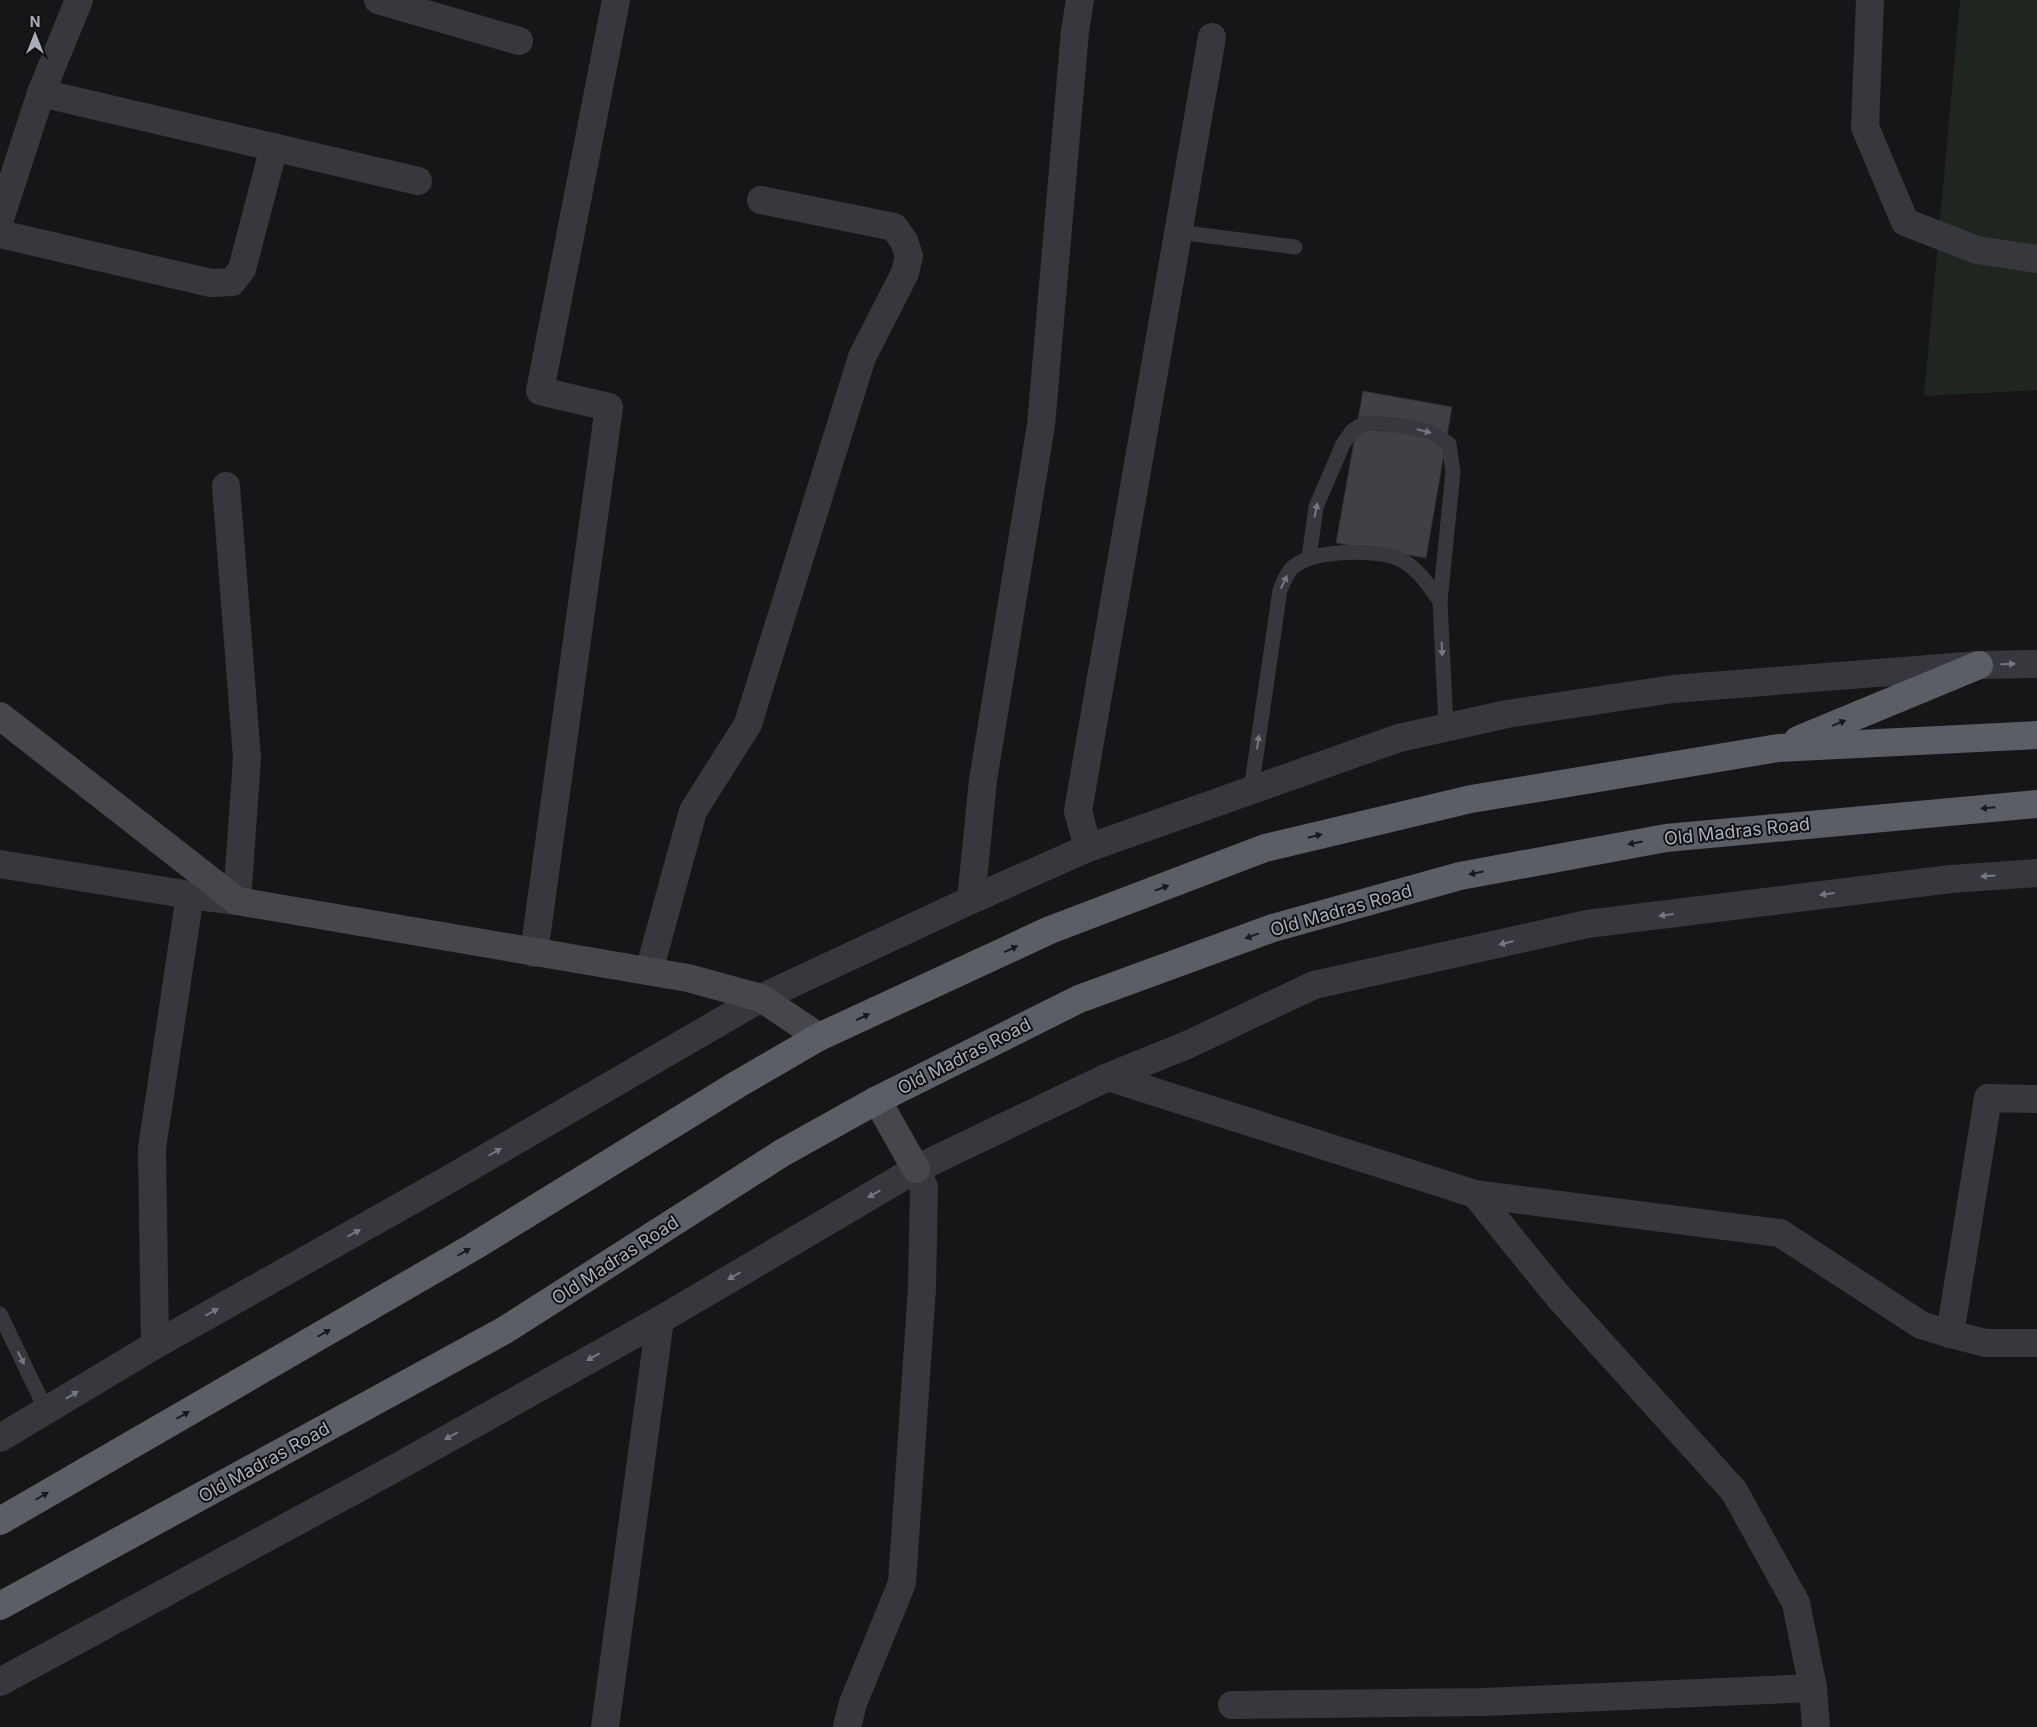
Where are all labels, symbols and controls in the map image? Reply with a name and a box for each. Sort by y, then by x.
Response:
north arrow [10,10,60,60]
text: N [30,13,40,30]
one-way arrow [1417,427,1432,435]
one-way arrow [1313,502,1321,518]
one-way arrow [1281,575,1289,589]
one-way arrow [1438,642,1446,658]
one-way arrow [2000,660,2016,668]
one-way arrow [1832,718,1846,726]
one-way arrow [1254,733,1262,749]
one-way arrow [1980,804,1996,812]
street label: Old Madras Road [1663,813,1811,849]
one-way arrow [1308,832,1323,840]
one-way arrow [1627,840,1643,848]
one-way arrow [1467,870,1483,878]
one-way arrow [1980,873,1996,881]
street label: Old Madras Road [1268,880,1414,940]
one-way arrow [1154,884,1169,891]
one-way arrow [1819,890,1835,898]
one-way arrow [1657,911,1673,919]
one-way arrow [1244,932,1259,940]
one-way arrow [1497,939,1513,947]
one-way arrow [1004,944,1018,952]
one-way arrow [856,1012,870,1020]
street label: Old Madras Road [894,1013,1034,1099]
one-way arrow [488,1148,501,1157]
one-way arrow [867,1189,881,1198]
street label: Old Madras Road [548,1211,682,1309]
one-way arrow [346,1229,361,1237]
one-way arrow [458,1248,471,1257]
one-way arrow [727,1272,740,1281]
one-way arrow [205,1308,219,1317]
one-way arrow [317,1329,330,1338]
one-way arrow [17,1351,25,1365]
one-way arrow [586,1353,600,1361]
one-way arrow [65,1390,78,1399]
one-way arrow [176,1410,189,1419]
street label: Old Madras Road [195,1417,333,1507]
one-way arrow [445,1432,458,1441]
one-way arrow [36,1492,49,1501]

